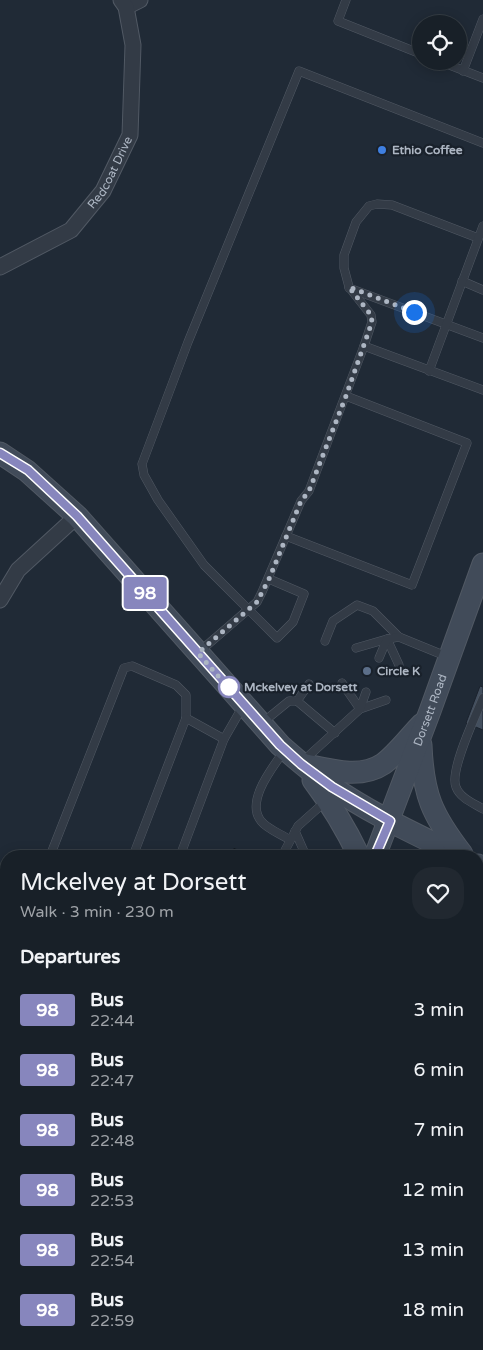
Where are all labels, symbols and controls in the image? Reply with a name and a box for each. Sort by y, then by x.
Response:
map controls [412,15,467,70]
button: locate [412,15,467,70]
street label: Redcoat Drive [84,134,135,211]
place label: Ethio Coffee [392,143,463,157]
marker: Ethio Coffee [376,144,388,156]
your location [402,300,427,325]
line badge: 98 [122,577,168,609]
text: 98 [134,582,156,604]
place label: Circle K [377,664,420,678]
marker: Circle K [361,665,373,677]
street label: Dorsett Road [410,672,450,748]
marker: Mckelvey at Dorsett [218,676,240,698]
place label: Mckelvey at Dorsett [244,680,358,695]
button: heart [412,867,464,919]
text: Mckelvey at Dorsett [20,868,247,897]
text: Walk · 3 min · 230 m [20,902,174,922]
text: Departures [20,946,120,968]
text: Bus [90,989,124,1011]
text: 98 [36,999,59,1021]
text: 3 min [413,999,464,1021]
text: 22:44 [90,1011,134,1031]
text: Bus [90,1049,124,1071]
text: 98 [36,1059,59,1081]
text: 6 min [413,1059,464,1081]
text: 22:47 [90,1071,134,1091]
text: Bus [90,1109,124,1131]
text: 98 [36,1119,59,1141]
text: 7 min [413,1119,464,1141]
text: 22:48 [90,1131,134,1151]
text: Bus [90,1169,124,1191]
text: 98 [36,1179,59,1201]
text: 12 min [401,1179,464,1201]
text: 22:53 [90,1191,134,1211]
text: Bus [90,1229,124,1251]
text: 98 [36,1239,59,1261]
text: 13 min [401,1239,464,1261]
text: 22:54 [90,1251,134,1271]
text: Bus [90,1289,124,1311]
text: 98 [36,1299,59,1321]
text: 18 min [401,1299,464,1321]
text: 22:59 [90,1311,134,1331]

